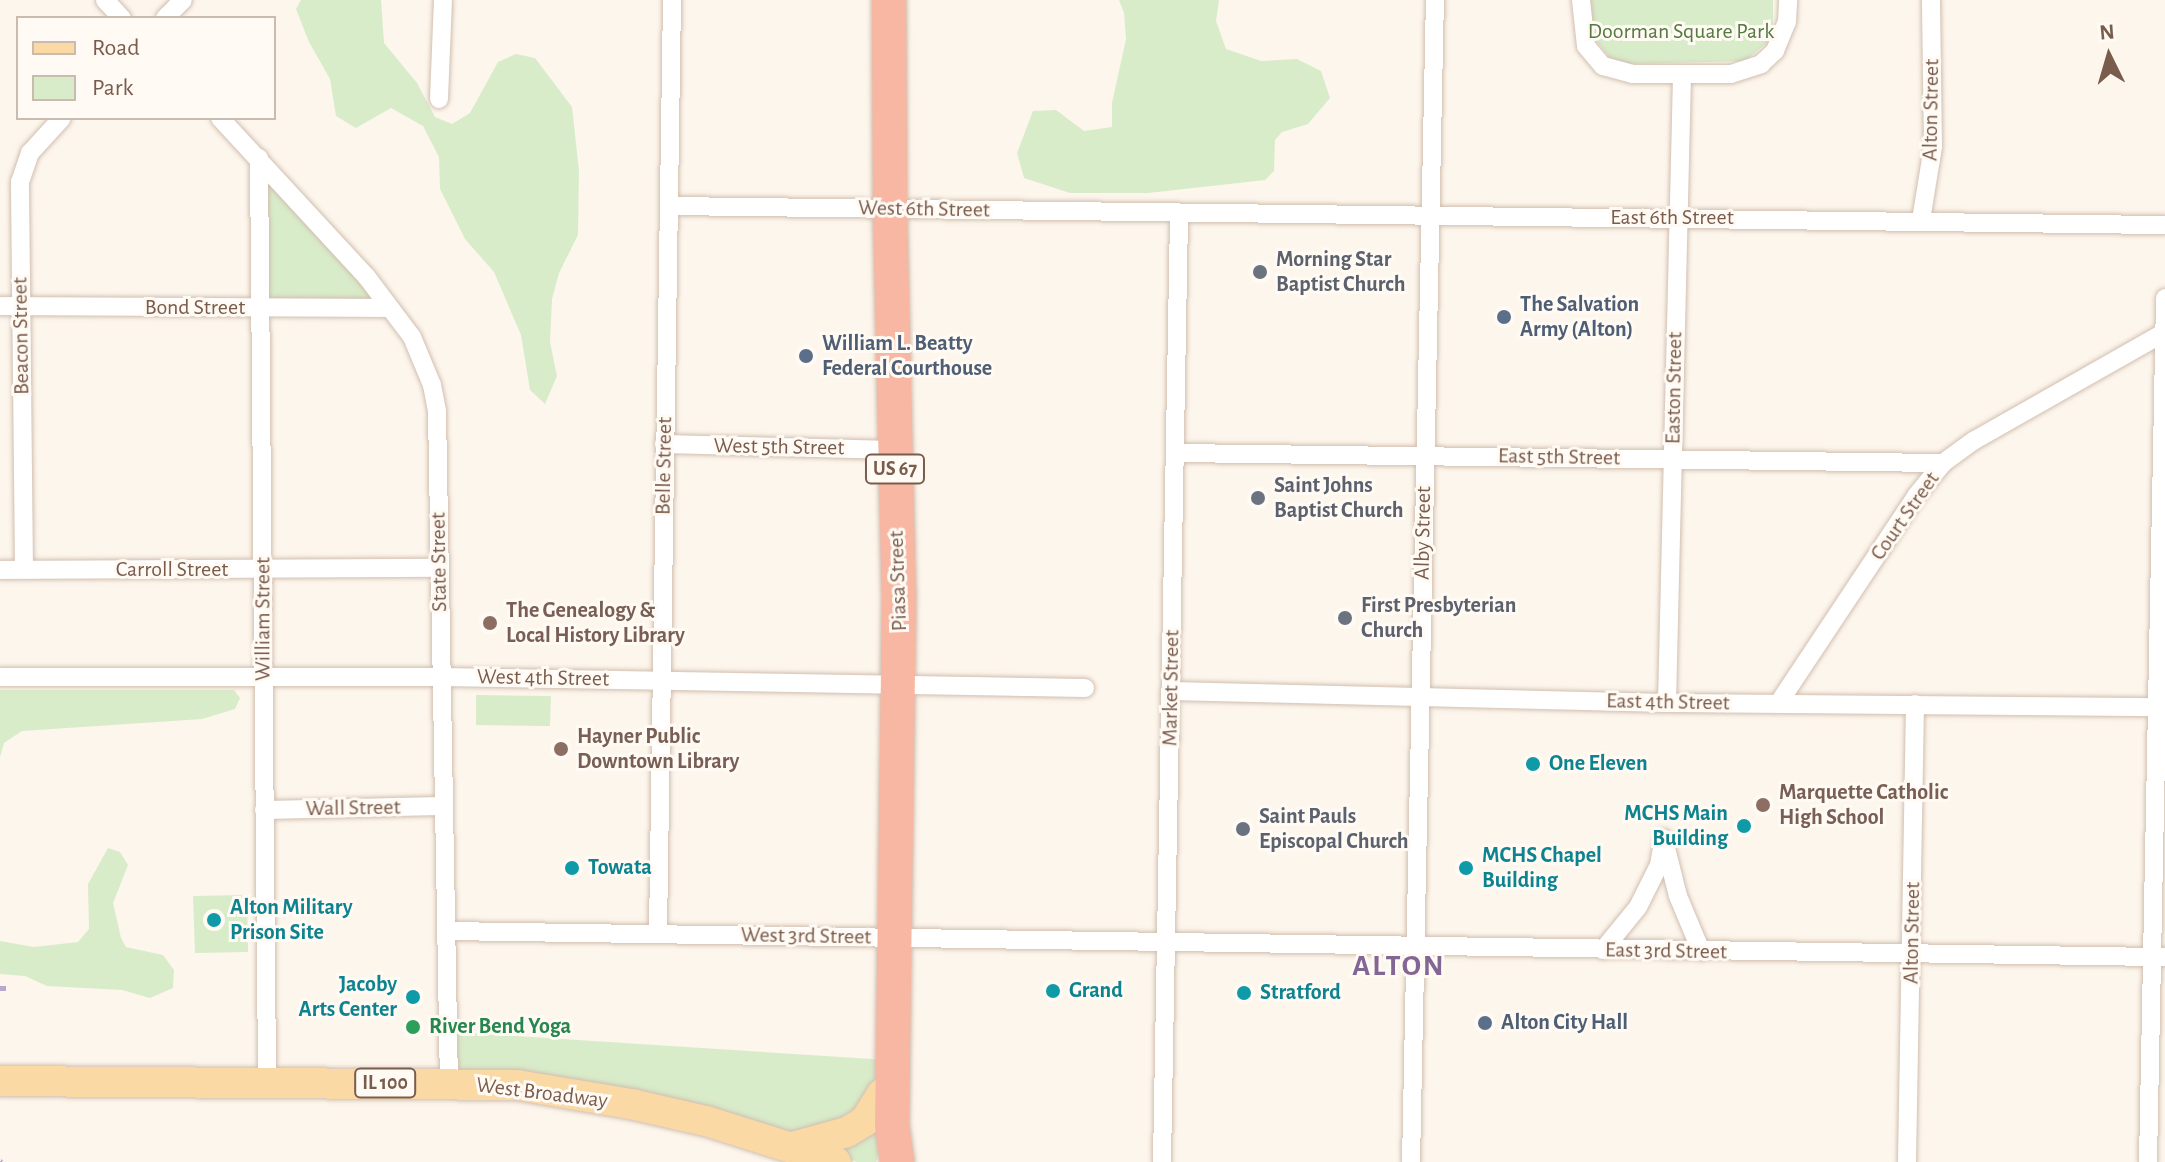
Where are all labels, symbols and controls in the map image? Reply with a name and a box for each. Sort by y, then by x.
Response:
legend [16,16,276,120]
north arrow [2069,16,2149,96]
park label: Doorman Square Park [1588,19,1774,45]
text: N [2098,20,2115,44]
text: Road [92,36,140,60]
street label: Alton Street [1917,59,1945,161]
text: Park [92,76,133,100]
street label: West 6th Street [858,195,990,223]
street label: East 6th Street [1610,205,1734,231]
place label: Morning Star Baptist Church [1276,246,1405,298]
marker: Morning Star Baptist Church [1251,263,1269,281]
street label: Beacon Street [7,277,35,395]
place label: The Salvation Army (Alton) [1520,291,1639,342]
street label: Bond Street [145,295,245,321]
marker: The Salvation Army (Alton) [1495,308,1513,326]
place label: William L. Beatty Federal Courthouse [822,330,992,382]
street label: Easton Street [1660,332,1688,444]
marker: William L. Beatty Federal Courthouse [797,347,815,365]
street label: Belle Street [650,417,678,515]
street label: West 5th Street [713,433,845,461]
street label: East 5th Street [1498,443,1620,471]
road number: US 67 [863,453,927,485]
street label: Court Street [1865,467,1945,565]
place label: Saint Johns Baptist Church [1274,472,1403,524]
street label: Alby Street [1409,486,1437,580]
marker: Saint Johns Baptist Church [1249,489,1267,507]
street label: State Street [425,512,453,612]
street label: Piasa Street [883,530,913,632]
street label: Carroll Street [116,557,228,583]
street label: William Street [250,557,276,681]
place label: First Presbyterian Church [1361,592,1516,644]
place label: The Genealogy & Local History Library [506,597,685,648]
marker: First Presbyterian Church [1336,609,1354,627]
marker: The Genealogy & Local History Library [481,614,499,632]
street label: Market Street [1157,630,1185,746]
street label: West 4th Street [477,664,609,692]
street label: East 4th Street [1606,688,1730,716]
place label: Hayner Public Downtown Library [577,723,739,774]
marker: Hayner Public Downtown Library [552,740,570,758]
place label: One Eleven [1549,751,1648,777]
marker: One Eleven [1524,755,1542,773]
place label: Marquette Catholic High School [1779,779,1948,830]
street label: Wall Street [305,794,401,822]
marker: Marquette Catholic High School [1754,796,1772,814]
place label: MCHS Main Building [1624,800,1728,852]
place label: Saint Pauls Episcopal Church [1259,803,1409,854]
marker: MCHS Main Building [1735,817,1753,835]
marker: Saint Pauls Episcopal Church [1234,820,1252,838]
place label: MCHS Chapel Building [1482,842,1602,894]
place label: Towata [588,855,652,881]
marker: Towata [563,859,581,877]
marker: MCHS Chapel Building [1457,859,1475,877]
street label: Alton Street [1898,882,1926,984]
place label: Alton Military Prison Site [230,894,352,946]
marker: Alton Military Prison Site [205,911,223,929]
street label: West 3rd Street [740,922,872,950]
street label: East 3rd Street [1605,937,1727,965]
district label: ALTON [1352,948,1446,984]
place label: Jacoby Arts Center [299,971,397,1022]
place label: Grand [1069,978,1123,1004]
place label: Stratford [1260,980,1341,1006]
marker: Grand [1044,982,1062,1000]
marker: Stratford [1235,984,1253,1002]
marker: Jacoby Arts Center [404,988,422,1006]
place label: Alton City Hall [1501,1010,1628,1036]
place label: River Bend Yoga [429,1014,571,1040]
marker: Alton City Hall [1476,1014,1494,1032]
marker: River Bend Yoga [404,1018,422,1036]
road number: IL 100 [353,1067,417,1099]
street label: West Broadway [475,1072,609,1114]

